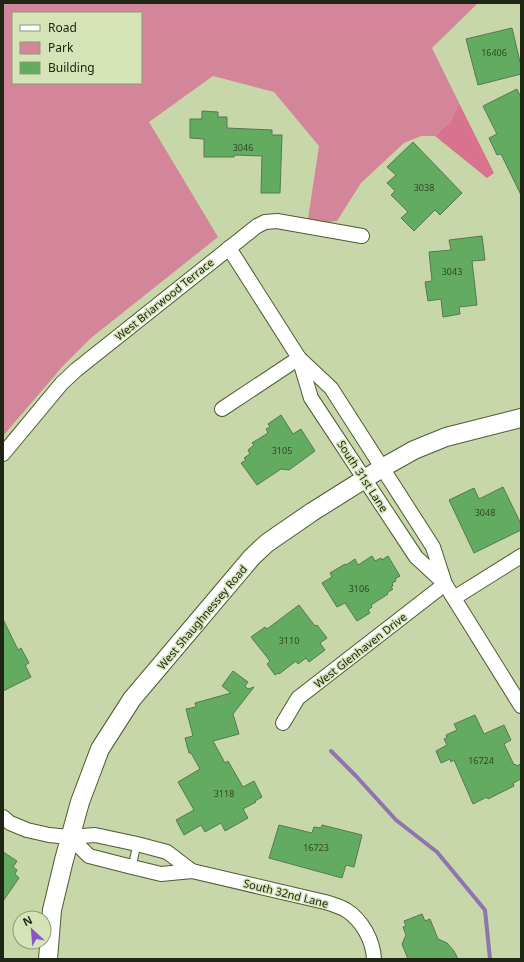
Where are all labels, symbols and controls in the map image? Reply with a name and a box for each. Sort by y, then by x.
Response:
legend [12,12,142,84]
text: Road [48,19,77,36]
text: Park [48,39,74,56]
house number: 16406 [481,46,507,59]
text: Building [48,59,95,76]
house number: 3046 [233,141,253,154]
house number: 3038 [414,181,434,194]
street label: West Briarwood Terrace [111,254,217,344]
house number: 3043 [442,265,462,278]
street label: South 31st Lane [334,437,392,515]
house number: 3105 [272,444,292,457]
house number: 3048 [475,506,495,519]
street label: West Shaughnessey Road [154,562,250,672]
house number: 3106 [349,582,369,595]
street label: West Glenhaven Drive [311,609,409,691]
house number: 3110 [279,634,299,647]
house number: 16724 [468,754,494,767]
house number: 3118 [214,787,234,800]
house number: 16723 [303,841,329,854]
street label: South 32nd Lane [242,875,330,911]
north arrow [12,910,52,950]
text: N [20,912,35,929]

